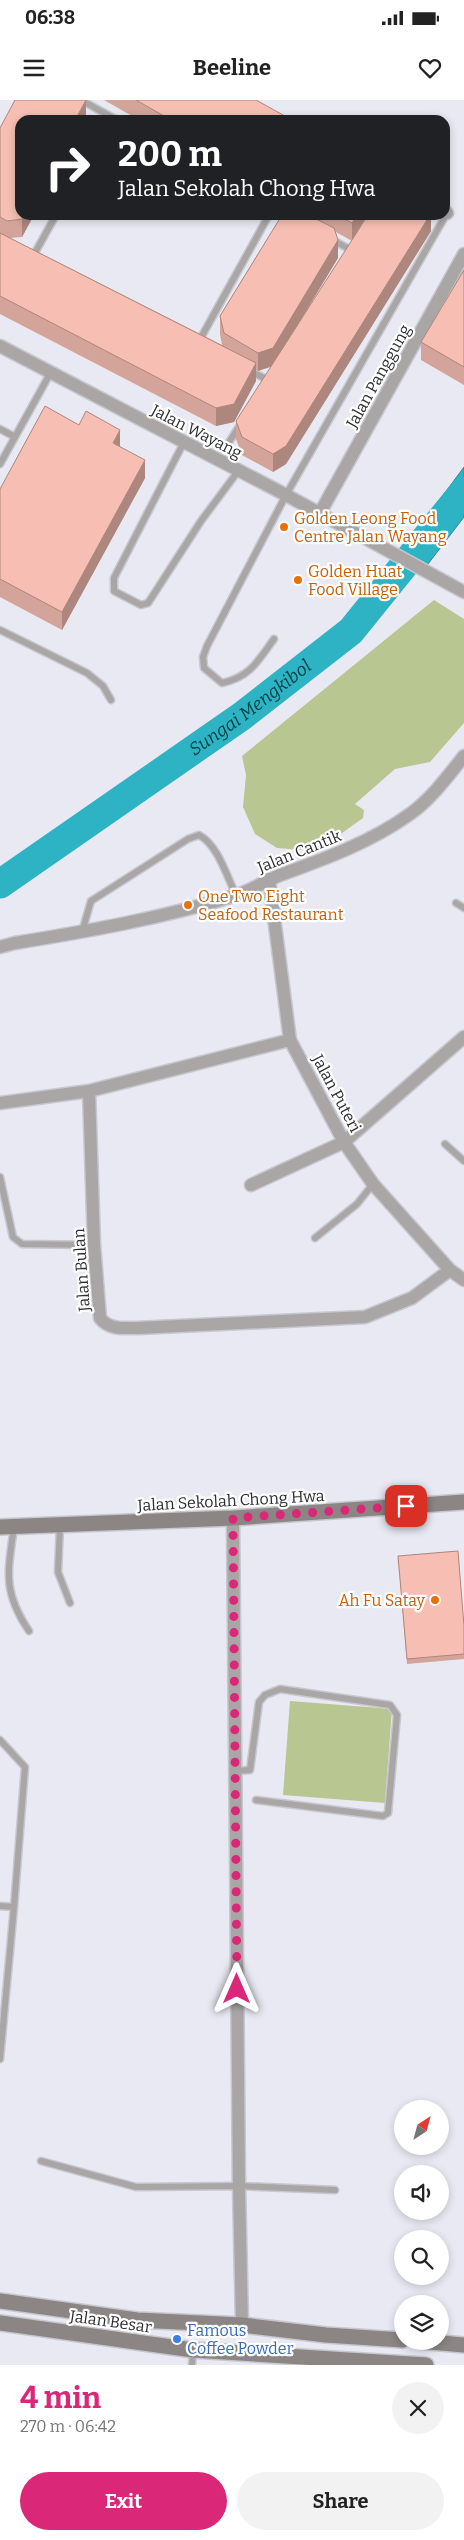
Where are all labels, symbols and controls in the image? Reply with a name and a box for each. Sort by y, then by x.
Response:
text: 06:38 [25,6,75,29]
icon: menu [20,54,48,82]
text: Beeline [193,54,271,81]
icon: heart [416,54,444,82]
text: 200 m [118,133,222,175]
icon: right [35,135,100,200]
text: Jalan Sekolah Chong Hwa [118,175,375,202]
street label: Jalan Panggung [342,321,415,432]
street label: Jalan Wayang [147,400,245,463]
place label: Golden Leong Food Centre Jalan Wayang [294,509,447,546]
marker: Golden Leong Food Centre Jalan Wayang [278,521,290,533]
place label: Golden Huat Food Village [308,562,403,599]
marker: Golden Huat Food Village [292,574,304,586]
water label: Sungai Mengkibol [185,655,316,760]
street label: Jalan Cantik [254,826,344,877]
place label: One Two Eight Seafood Restaurant [198,887,344,924]
marker: One Two Eight Seafood Restaurant [182,899,194,911]
street label: Jalan Puteri [308,1050,365,1136]
street label: Jalan Bulan [69,1228,94,1313]
pin [385,1485,427,1527]
street label: Jalan Sekolah Chong Hwa [136,1486,325,1515]
icon: arrive [392,1492,420,1520]
place label: Ah Fu Satay [338,1591,426,1610]
marker: Ah Fu Satay [429,1594,441,1606]
position arrow [210,1962,262,2014]
north arrow [394,2100,449,2155]
map controls [394,2100,449,2350]
button: sound [394,2165,449,2220]
button: search [394,2230,449,2285]
button: layers [394,2295,449,2350]
street label: Jalan Besar [68,2306,153,2337]
place label: Famous Coffee Powder [187,2321,293,2358]
marker: Famous Coffee Powder [171,2333,183,2345]
text: 4 min [20,2380,101,2416]
button: close [392,2382,444,2434]
text: 270 m · 06:42 [20,2417,116,2436]
button: Exit [20,2472,227,2530]
button: Share [237,2472,444,2530]

